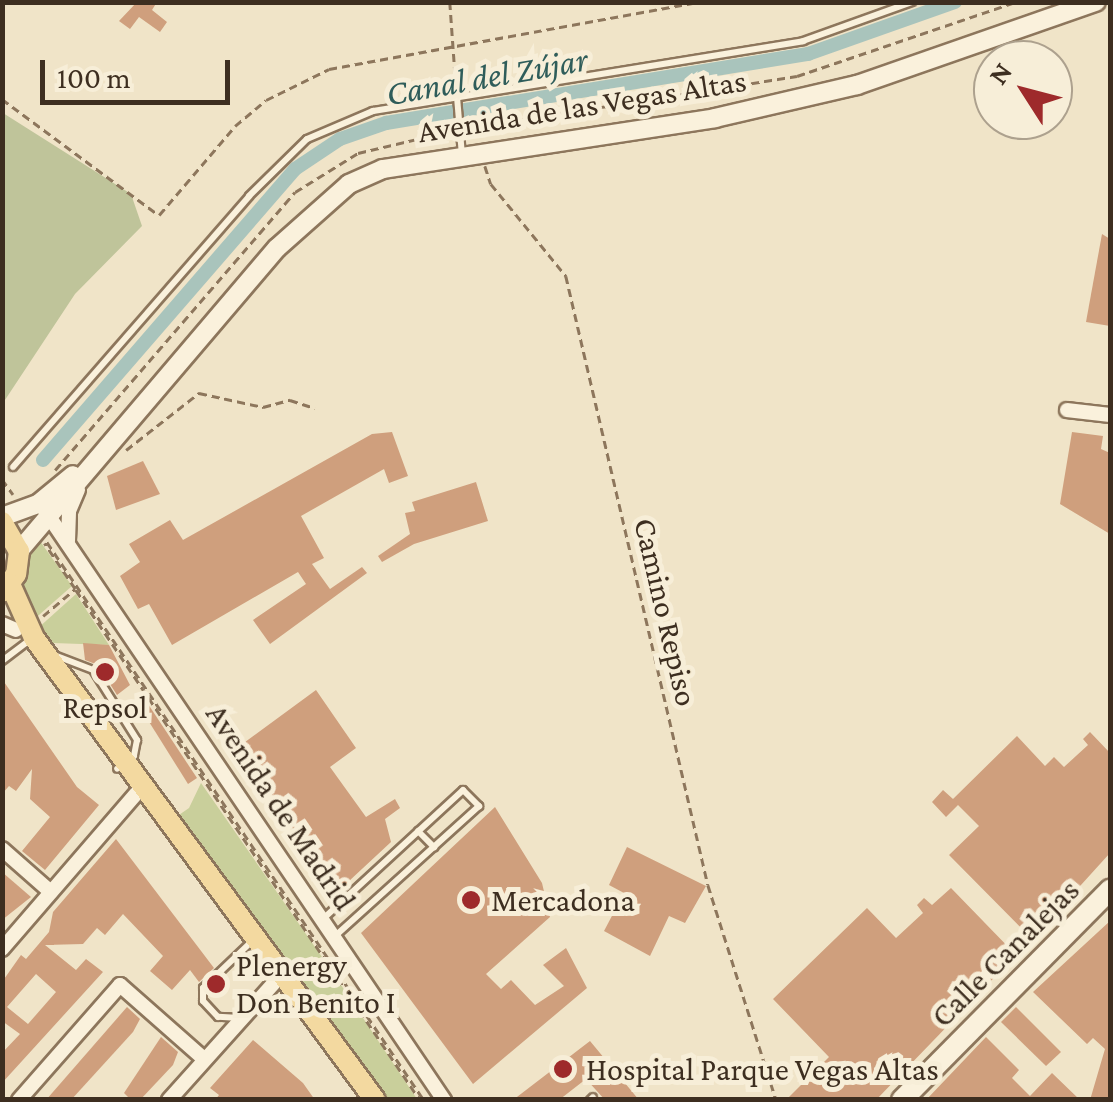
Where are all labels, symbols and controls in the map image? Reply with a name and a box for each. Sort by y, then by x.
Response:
water label: Canal del Zújar [383,39,591,115]
scale bar [45,40,235,102]
north arrow [973,40,1073,140]
text: N [982,56,1018,90]
text: 100 m [57,61,131,94]
street label: Avenida de las Vegas Altas [415,61,749,151]
street label: Camino Repiso [626,514,706,710]
marker: Repsol [94,661,116,683]
place label: Repsol [62,688,148,726]
street label: Avenida de Madrid [198,696,364,918]
street label: Calle Canalejas [923,871,1087,1035]
place label: Mercadona [491,881,635,919]
marker: Mercadona [460,889,482,911]
place label: Plenergy Don Benito I [236,947,395,1022]
marker: Plenergy Don Benito I [205,973,227,995]
place label: Hospital Parque Vegas Altas [586,1050,939,1088]
marker: Hospital Parque Vegas Altas [550,1056,576,1082]

